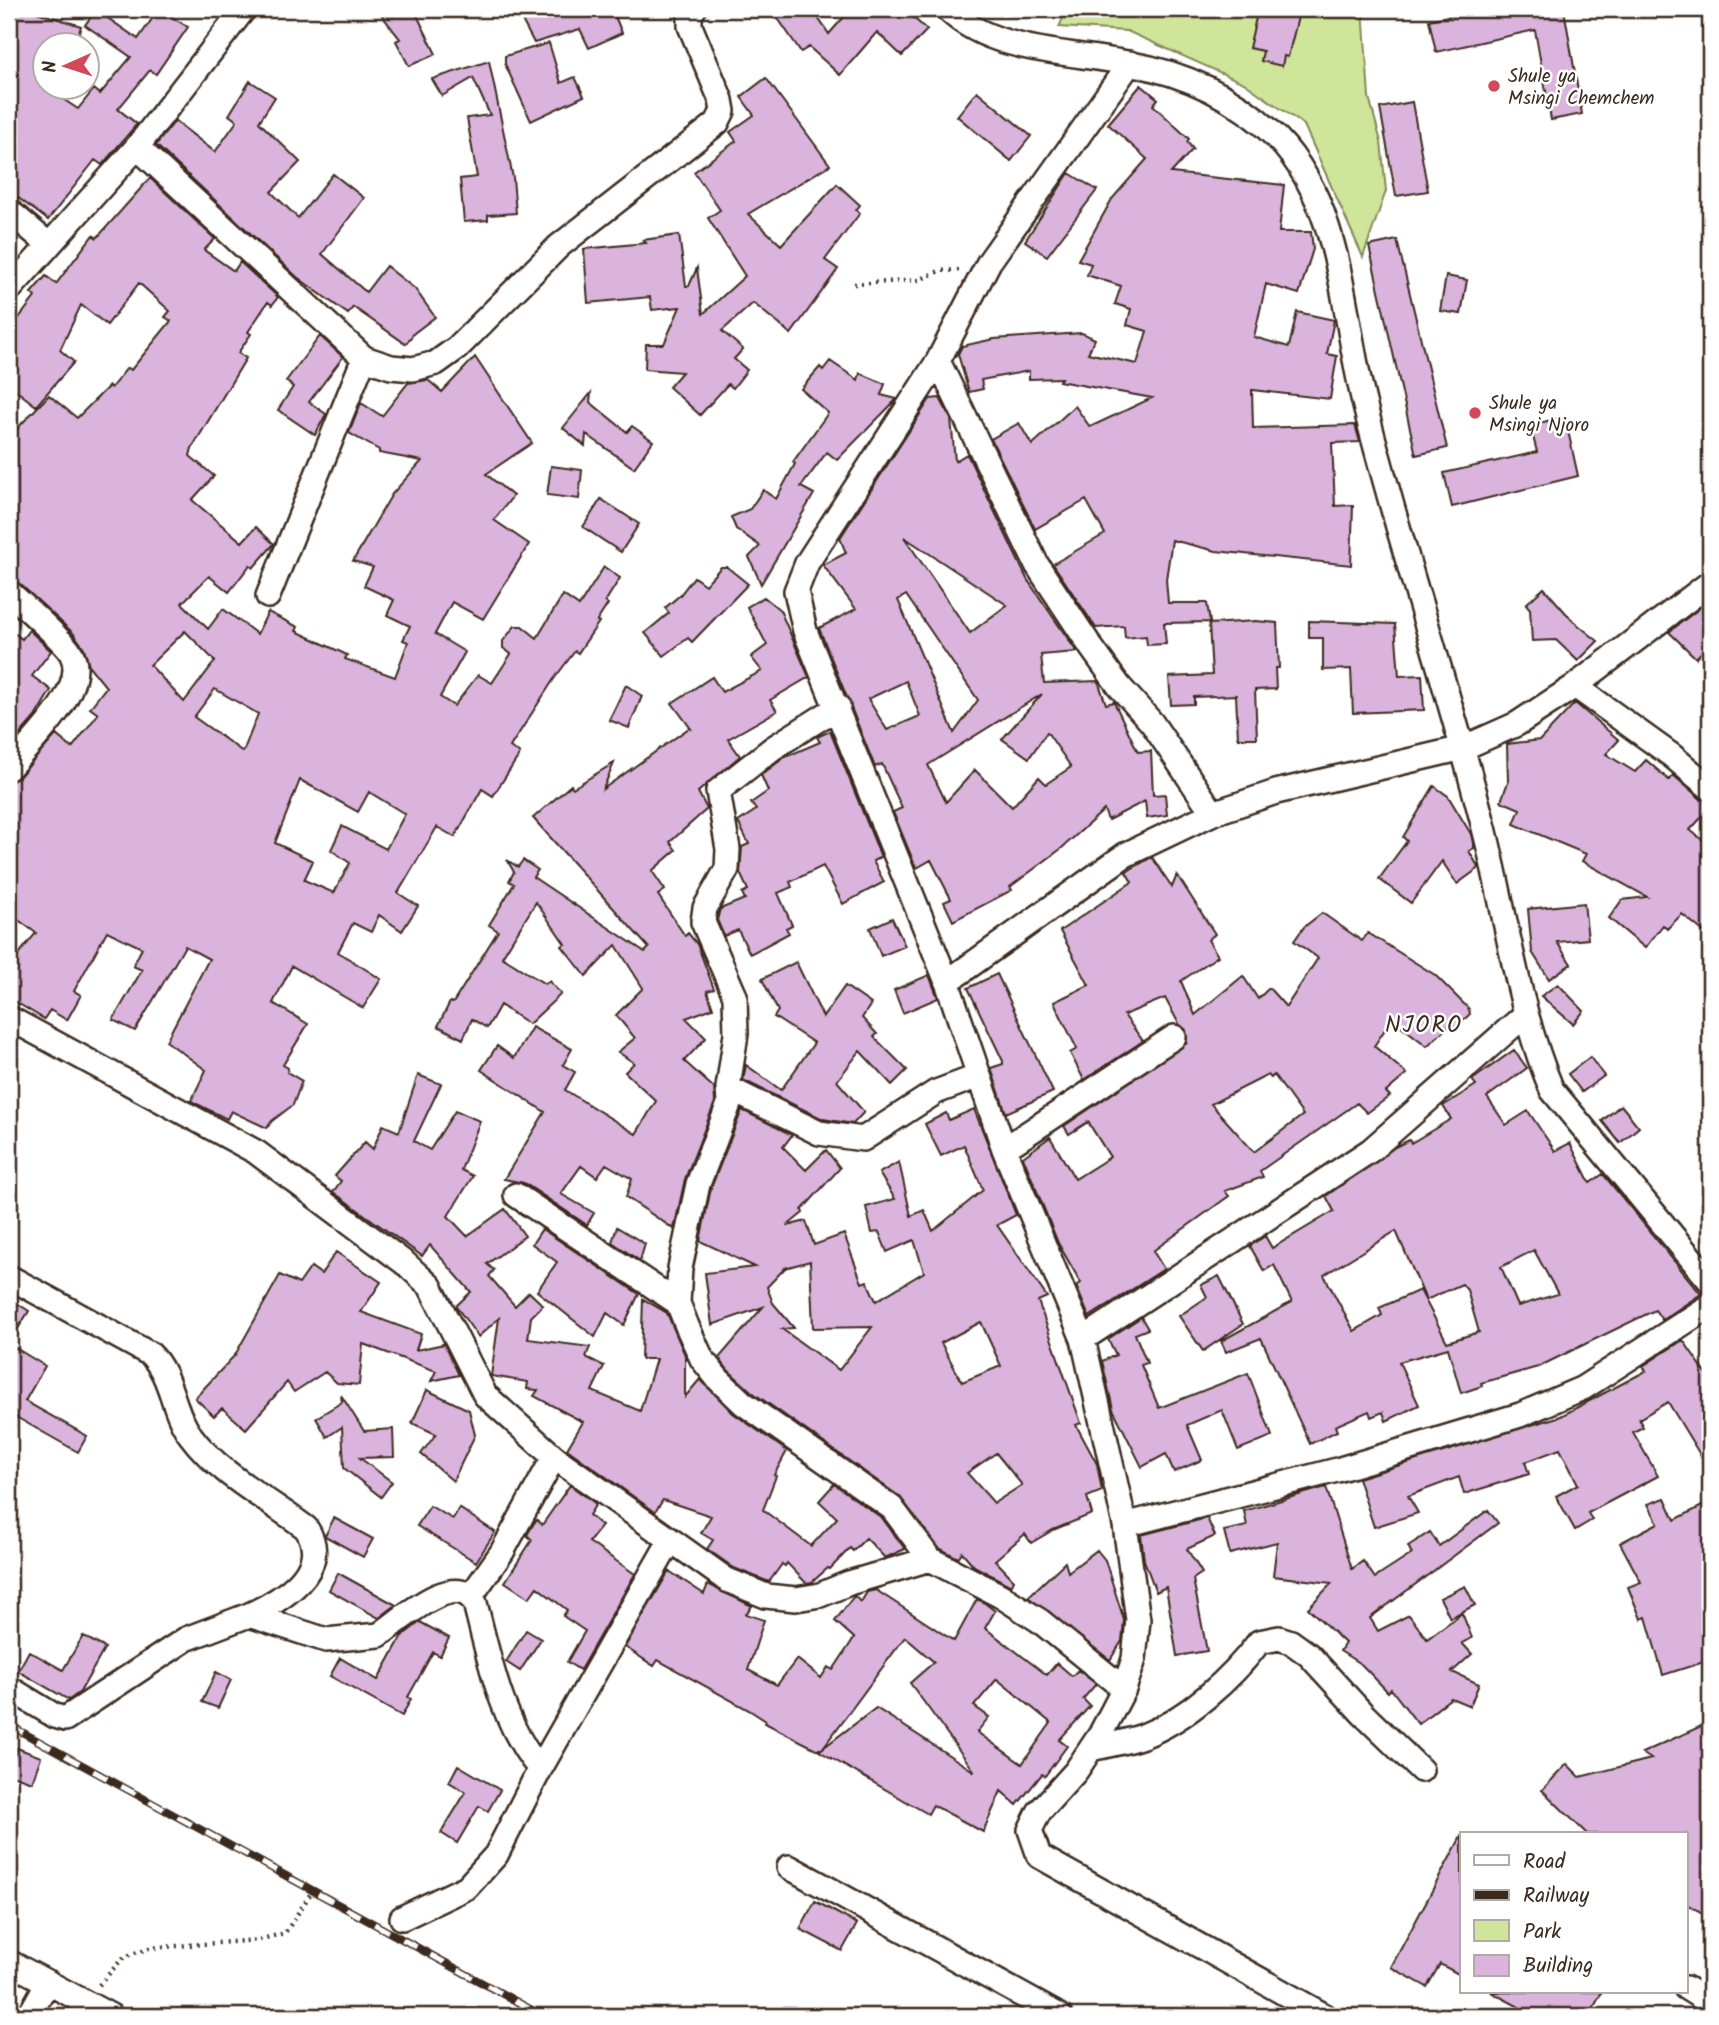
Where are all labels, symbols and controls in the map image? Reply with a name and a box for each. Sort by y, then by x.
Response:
north arrow [32,32,102,102]
text: N [36,60,66,74]
place label: Shule ya Msingi Chemchem [1508,62,1654,114]
marker: Shule ya Msingi Chemchem [1486,78,1502,94]
place label: Shule ya Msingi Njoro [1489,389,1589,441]
marker: Shule ya Msingi Njoro [1467,405,1483,421]
district label: NJORO [1385,1008,1463,1044]
legend [1460,1832,1688,1994]
text: Road [1523,1846,1566,1879]
text: Railway [1523,1880,1589,1913]
text: Park [1523,1916,1561,1949]
text: Building [1523,1950,1593,1983]

